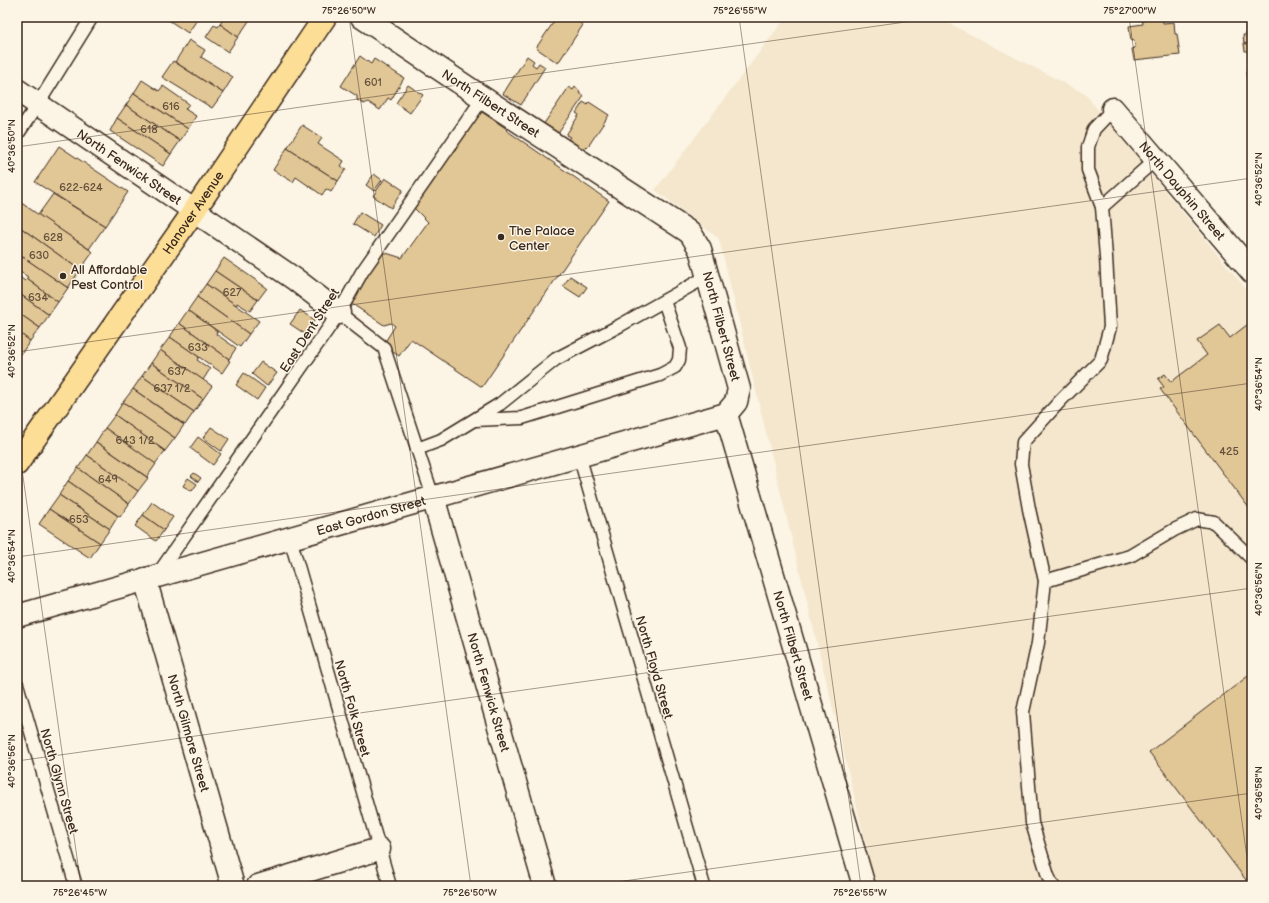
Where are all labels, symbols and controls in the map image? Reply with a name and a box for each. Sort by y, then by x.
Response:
text: 75°26'50"W [322,5,376,17]
text: 75°26'55"W [713,5,767,17]
text: 75°27'00"W [1104,5,1156,17]
street label: North Filbert Street [439,66,542,141]
house number: 601 [364,76,382,89]
house number: 616 [162,100,180,113]
text: 40°36'50"N [6,119,18,173]
house number: 618 [140,123,158,136]
street label: North Fenwick Street [73,126,184,209]
street label: North Dauphin Street [1135,138,1228,244]
text: 40°36'52"N [1253,152,1265,206]
street label: Hanover Avenue [159,168,228,257]
house number: 622-624 [59,181,103,194]
place label: The Palace Center [509,223,575,254]
house number: 628 [43,231,63,244]
marker: The Palace Center [496,232,506,242]
house number: 630 [29,249,50,262]
place label: All Affordable Pest Control [71,262,148,293]
street label: North Filbert Street [699,270,743,383]
marker: All Affordable Pest Control [58,271,68,281]
street label: East Dent Street [277,285,343,376]
house number: 627 [223,286,242,299]
house number: 634 [28,291,48,304]
text: 40°36'52"N [6,324,18,378]
house number: 633 [188,341,208,354]
text: 40°36'54"N [1253,357,1265,411]
house number: 637 [168,365,187,378]
house number: 637 1/2 [154,382,191,395]
house number: 643 1/2 [116,434,155,447]
house number: 425 [1219,445,1239,458]
house number: 649 [98,473,118,486]
street label: East Gordon Street [315,493,428,539]
house number: 653 [69,513,89,526]
text: 40°36'54"N [6,529,18,583]
text: 40°36'56"N [1253,562,1265,616]
street label: North Filbert Street [769,589,816,702]
street label: North Floyd Street [632,614,676,721]
street label: North Fenwick Street [463,631,513,754]
street label: North Folk Street [331,658,373,758]
street label: North Gilmore Street [164,672,213,794]
street label: North Glynn Street [36,727,82,836]
text: 40°36'56"N [6,734,18,788]
text: 40°36'58"N [1253,766,1265,820]
text: 75°26'45"W [53,887,107,899]
text: 75°26'50"W [443,887,497,899]
text: 75°26'55"W [833,887,887,899]

